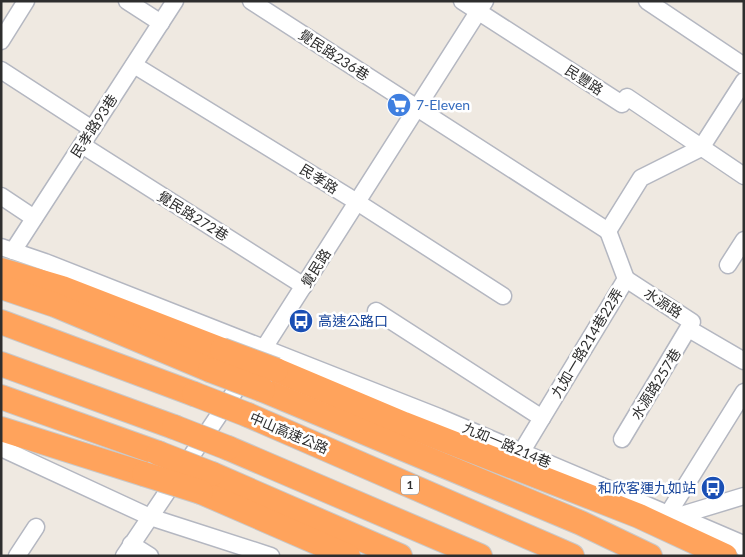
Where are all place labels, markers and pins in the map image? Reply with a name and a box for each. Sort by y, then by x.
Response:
supermarket icon: 7-Eleven [386,92,412,118]
place label: 7-Eleven [416,96,470,113]
bus stop icon: 高速公路口 [288,308,314,334]
place label: 高速公路口 [318,312,388,329]
bus stop icon: 和欣客運九如站 [700,475,726,501]
place label: 和欣客運九如站 [598,479,696,496]

